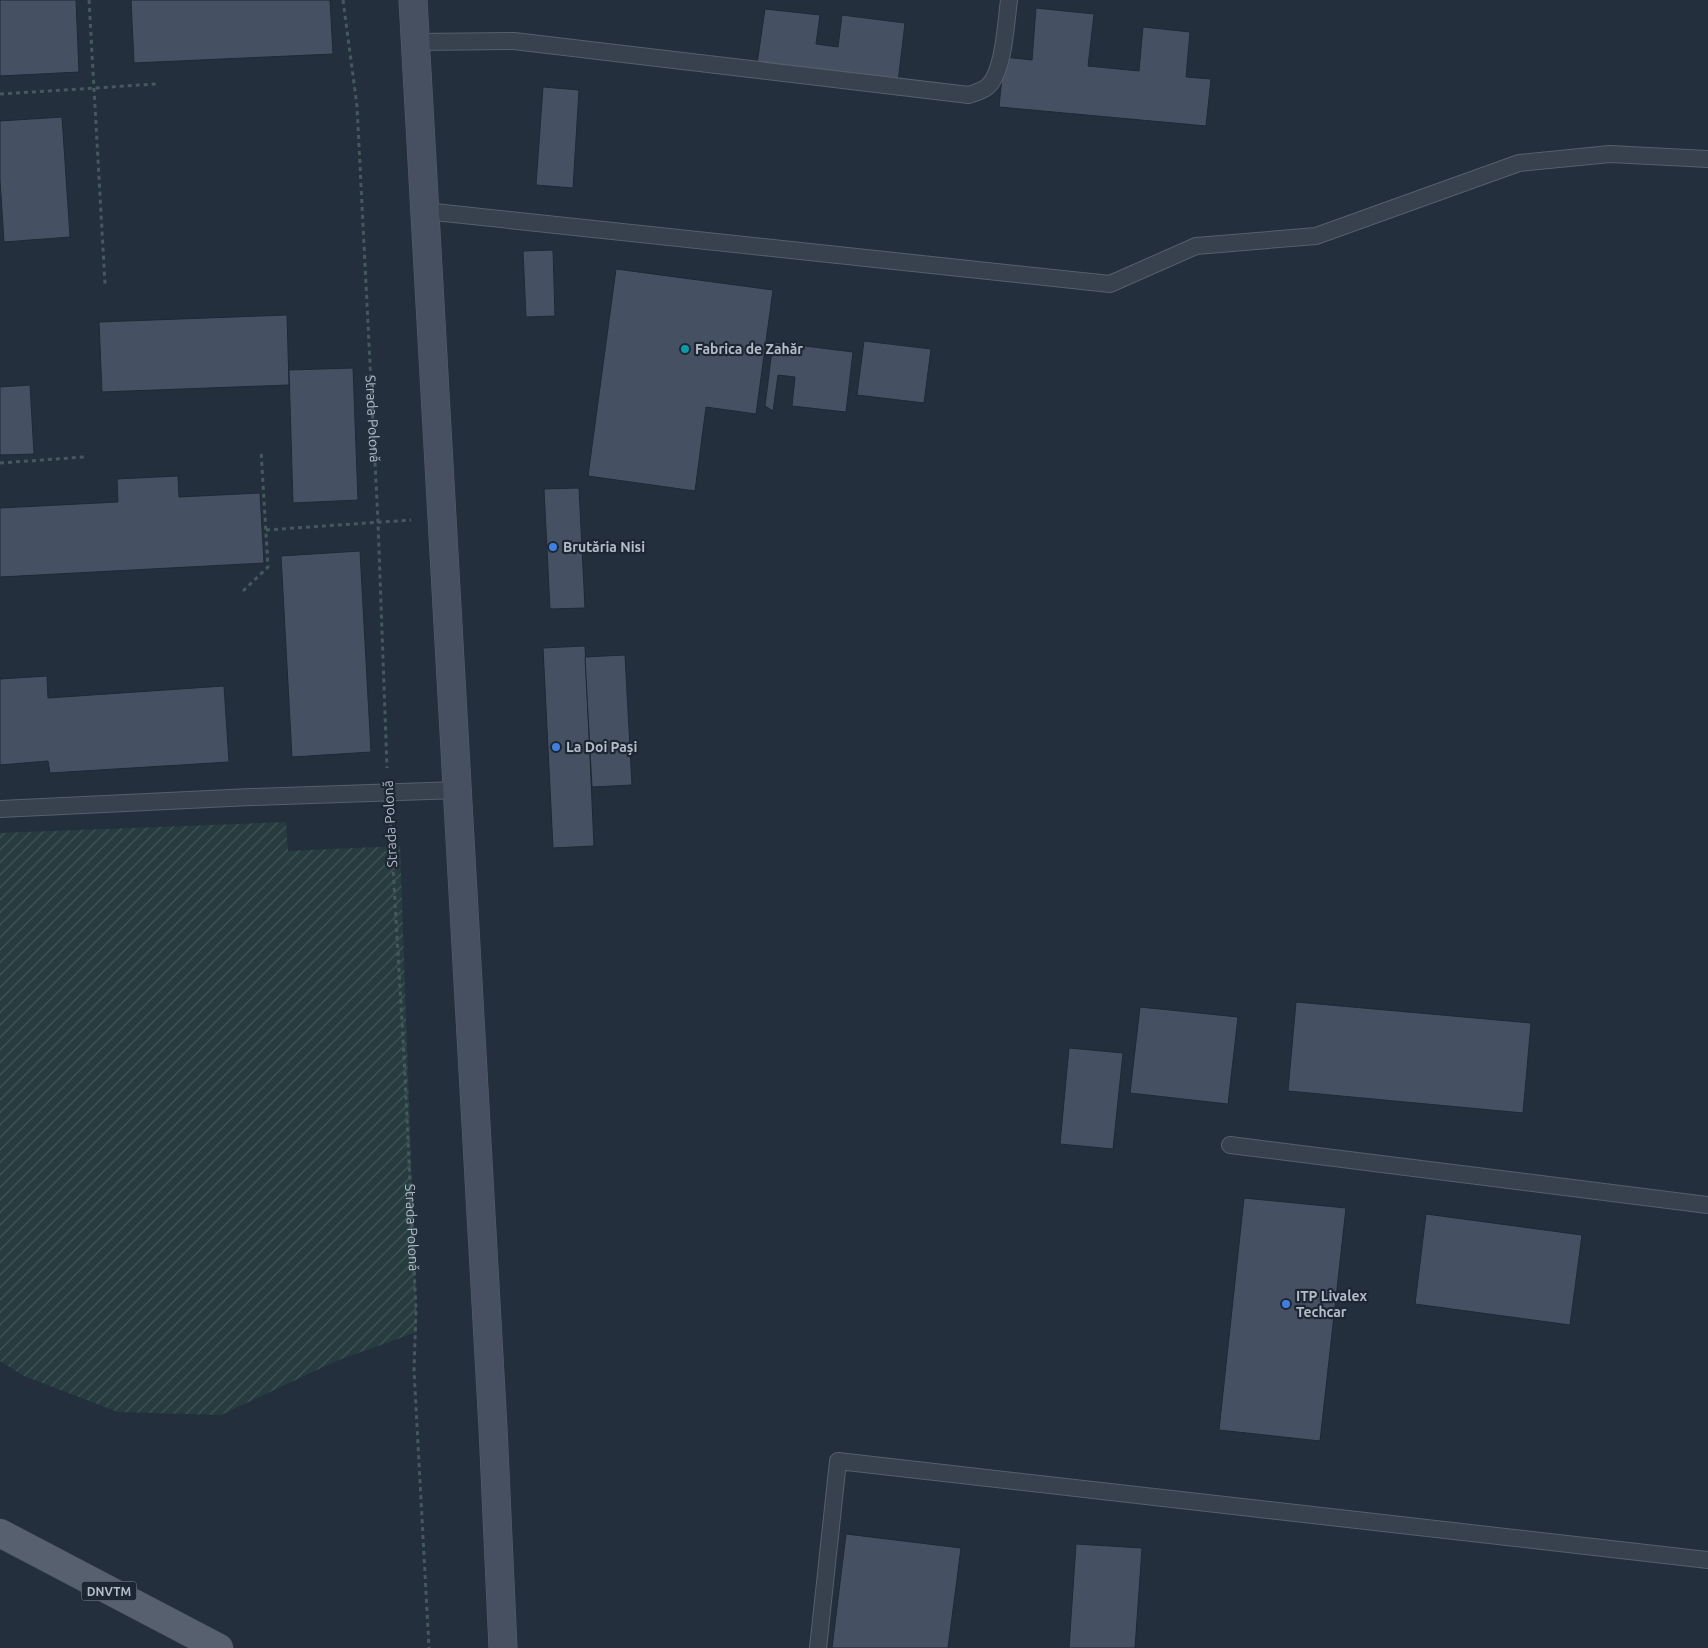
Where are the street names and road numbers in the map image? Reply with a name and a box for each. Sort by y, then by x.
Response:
street label: Strada Polonă [363,375,383,463]
street label: Strada Polonă [380,780,400,868]
street label: Strada Polonă [402,1183,422,1271]
road number: DNVTM [82,1582,136,1600]

